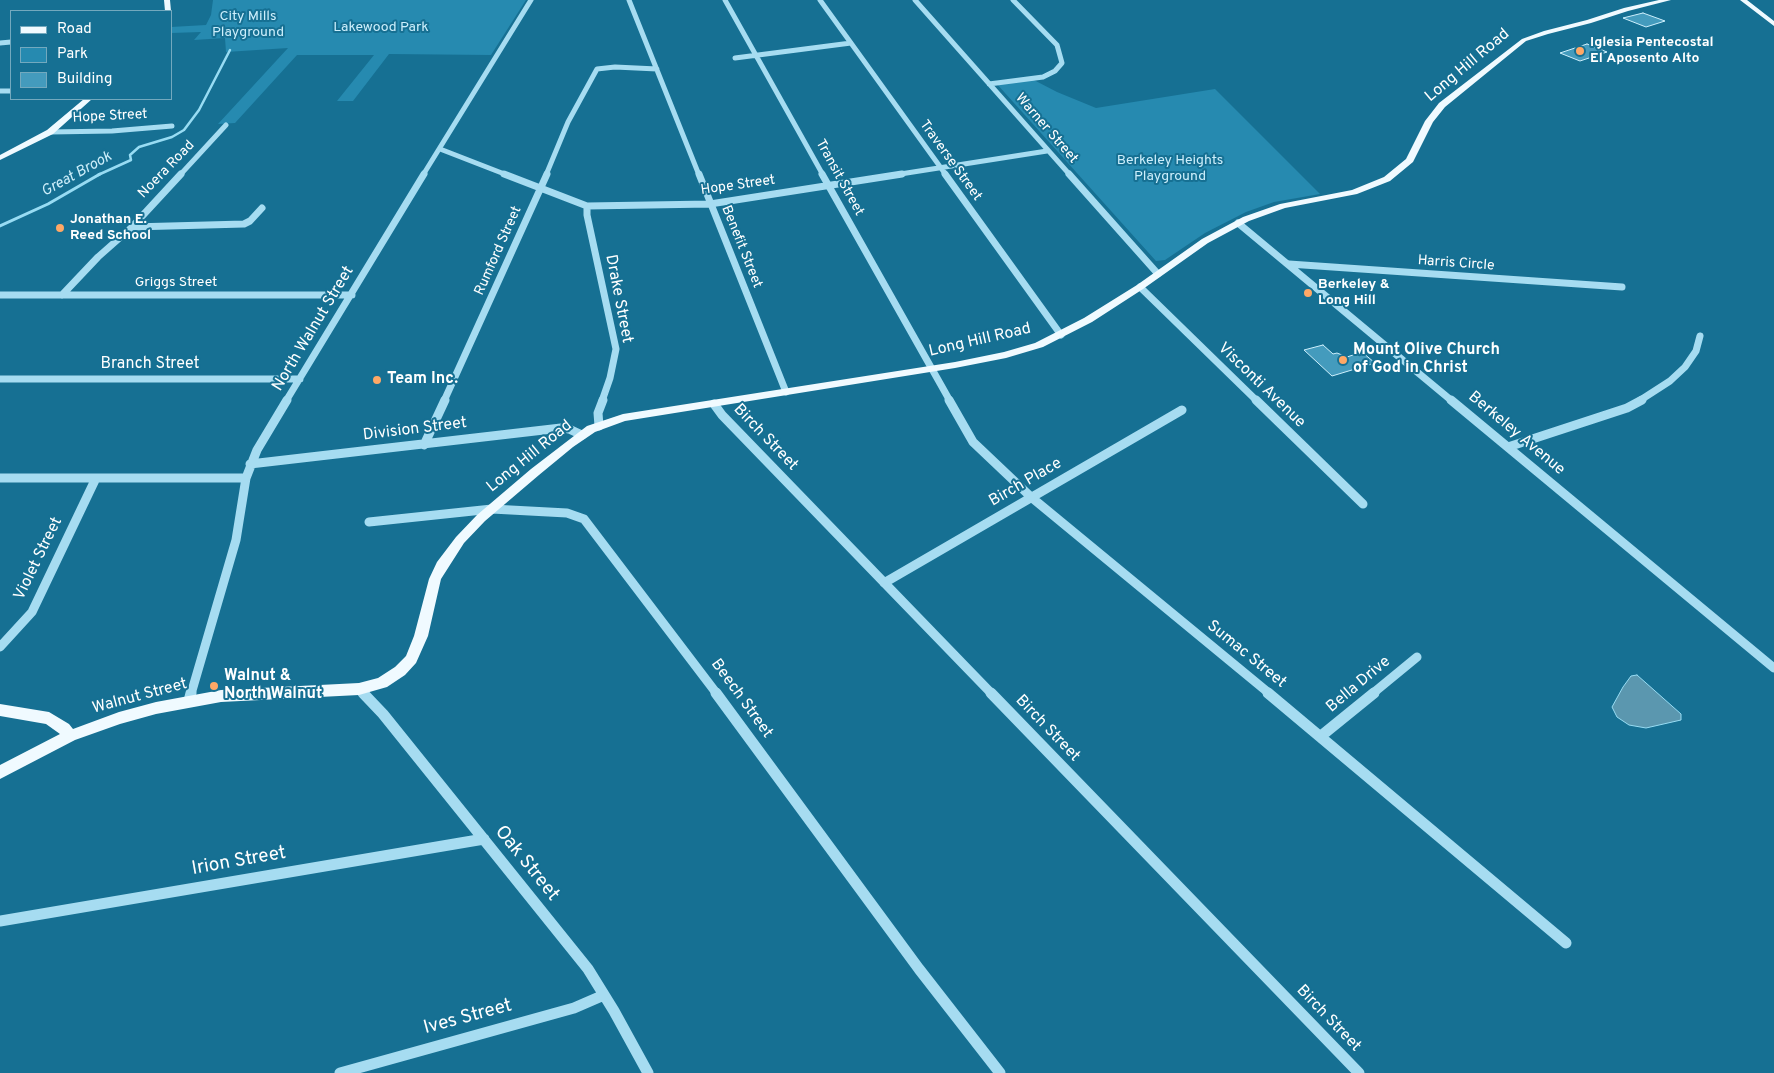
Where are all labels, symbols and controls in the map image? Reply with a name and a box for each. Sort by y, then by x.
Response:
park label: City Mills Playground [212,9,284,41]
legend [10,10,172,100]
text: Road [57,20,92,39]
park label: Lakewood Park [333,20,429,36]
street label: Long Hill Road [1422,25,1514,107]
place label: Iglesia Pentecostal El Aposento Alto [1590,35,1714,68]
text: Park [57,45,88,64]
marker: Iglesia Pentecostal El Aposento Alto [1574,45,1586,57]
text: Building [57,70,112,89]
street label: Warner Street [1011,91,1081,167]
street label: Hope Street [72,107,148,127]
street label: Traverse Street [915,118,985,204]
street label: Transit Street [811,137,867,219]
street label: Noera Road [135,138,199,202]
water label: Great Brook [39,148,115,202]
park label: Berkeley Heights Playground [1117,153,1223,186]
street label: Hope Street [700,172,776,200]
street label: Benefit Street [717,203,765,291]
street label: Rumford Street [472,204,526,298]
place label: Jonathan E. Reed School [70,212,151,244]
marker: Jonathan E. Reed School [54,222,66,234]
street label: Drake Street [600,253,636,345]
street label: Harris Circle [1417,253,1495,275]
street label: North Walnut Street [269,263,359,395]
street label: Griggs Street [135,275,217,291]
place label: Berkeley & Long Hill [1318,277,1390,310]
marker: Berkeley & Long Hill [1302,287,1314,299]
street label: Long Hill Road [927,320,1033,362]
street label: Visconti Avenue [1213,339,1309,433]
place label: Mount Olive Church of God in Christ [1353,341,1500,379]
marker: Mount Olive Church of God in Christ [1337,354,1349,366]
street label: Branch Street [100,355,200,375]
place label: Team Inc. [387,370,458,390]
marker: Team Inc. [371,374,383,386]
street label: Berkeley Avenue [1464,388,1568,480]
street label: Birch Street [729,401,801,475]
street label: Division Street [362,414,468,446]
street label: Long Hill Road [483,417,577,497]
street label: Birch Place [986,454,1066,512]
street label: Violet Street [11,514,67,604]
street label: Sumac Street [1202,617,1290,693]
street label: Bella Drive [1323,653,1395,717]
street label: Beech Street [706,656,776,742]
place label: Walnut & North Walnut [224,667,322,705]
street label: Walnut Street [90,675,190,719]
marker: Walnut & North Walnut [208,680,220,692]
street label: Birch Street [1011,692,1083,766]
street label: Oak Street [489,822,563,906]
street label: Irion Street [190,842,288,882]
street label: Birch Street [1292,982,1364,1056]
street label: Ives Street [421,995,515,1041]

